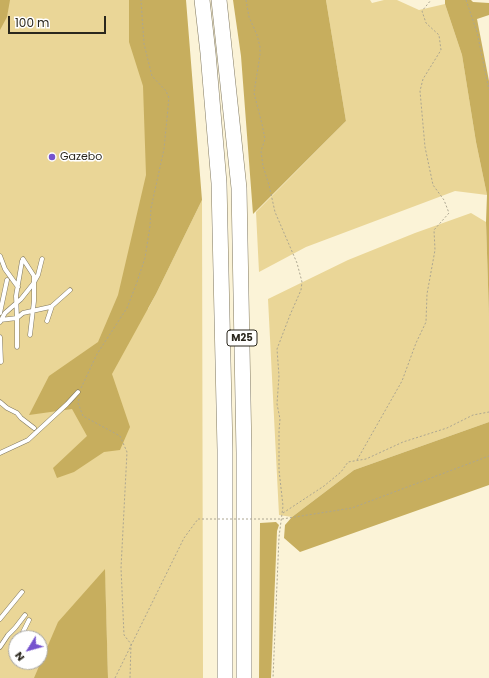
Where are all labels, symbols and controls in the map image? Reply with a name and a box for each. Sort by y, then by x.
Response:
scale bar [10,8,108,34]
text: 100 m [15,14,49,31]
place label: Gazebo [60,150,102,164]
marker: Gazebo [47,152,57,162]
road number: M25 [227,330,257,346]
north arrow [8,630,48,670]
text: N [10,648,28,665]

